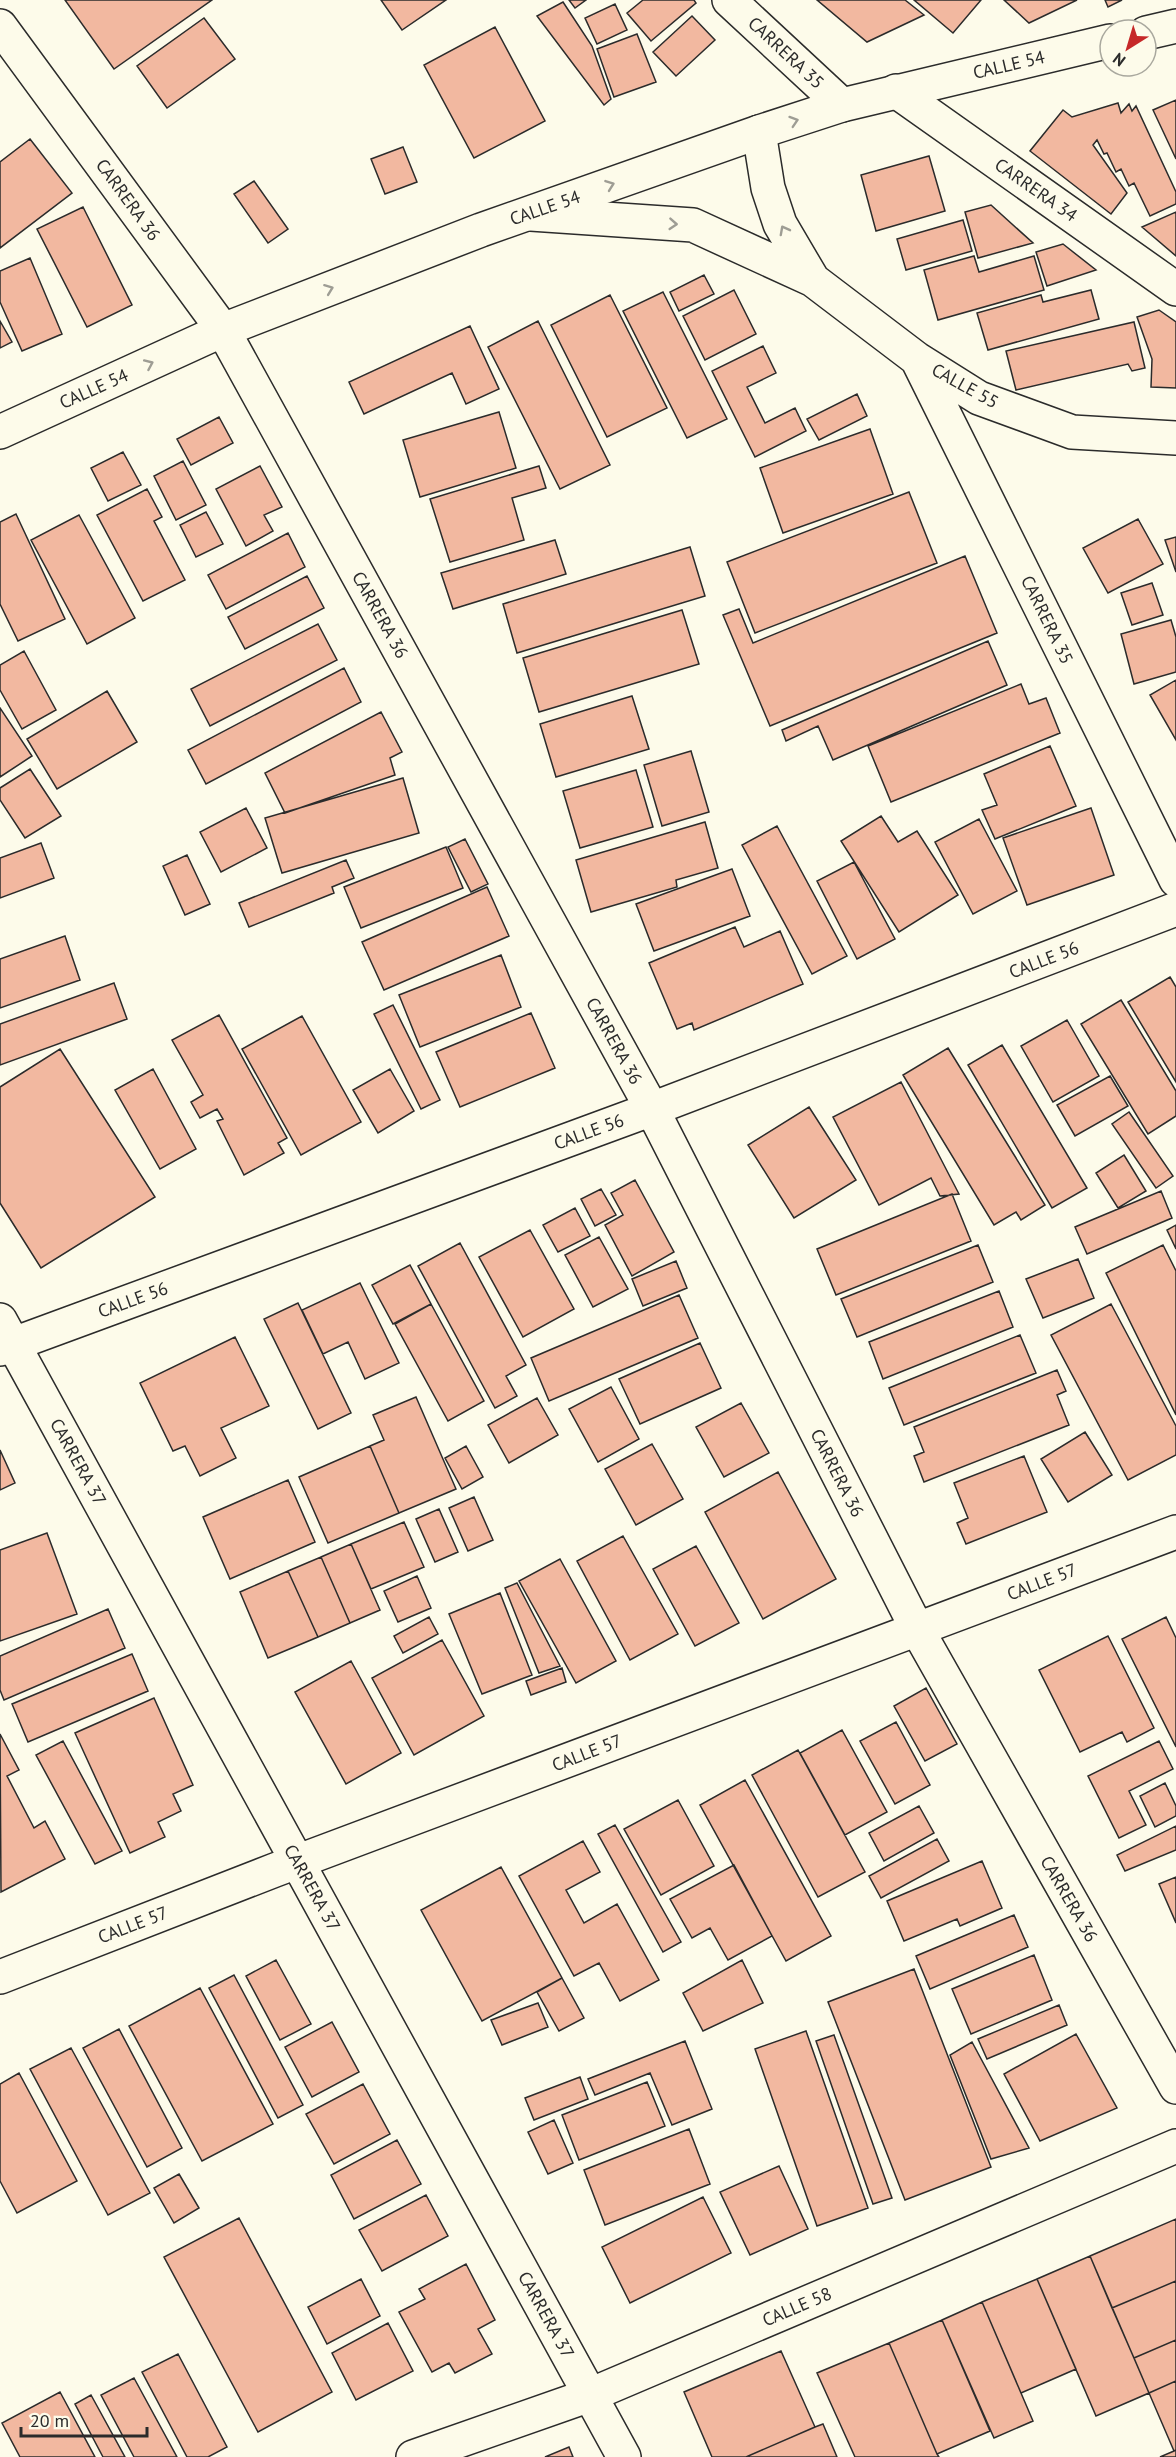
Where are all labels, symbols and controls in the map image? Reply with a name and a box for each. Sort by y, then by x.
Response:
street label: CARRERA 35 [743,12,829,94]
north arrow [1098,18,1158,78]
street label: CALLE 54 [971,45,1047,84]
text: N [1109,49,1129,71]
one-way arrow [788,115,799,128]
street label: CARRERA 34 [990,153,1082,227]
street label: CARRERA 36 [91,154,166,245]
one-way arrow [604,180,615,193]
street label: CALLE 54 [507,185,583,230]
one-way arrow [668,217,677,230]
one-way arrow [780,225,791,236]
one-way arrow [323,284,334,297]
street label: CALLE 55 [928,358,1003,413]
one-way arrow [142,359,153,371]
street label: CALLE 54 [56,363,132,414]
street label: CARRERA 36 [347,567,414,662]
street label: CARRERA 35 [1016,572,1079,668]
street label: CALLE 56 [1006,936,1082,983]
street label: CARRERA 36 [581,993,648,1088]
street label: CALLE 56 [551,1108,627,1155]
street label: CALLE 56 [95,1276,171,1323]
street label: CARRERA 37 [45,1414,112,1509]
street label: CARRERA 36 [805,1425,869,1521]
street label: CALLE 57 [1004,1558,1080,1605]
street label: CALLE 57 [549,1729,625,1776]
street label: CARRERA 37 [279,1840,346,1935]
street label: CARRERA 36 [1036,1851,1103,1946]
street label: CALLE 57 [95,1901,171,1948]
street label: CARRERA 37 [513,2267,580,2362]
street label: CALLE 58 [759,2282,835,2331]
scale bar [21,2400,147,2438]
text: 20 m [30,2409,69,2432]

